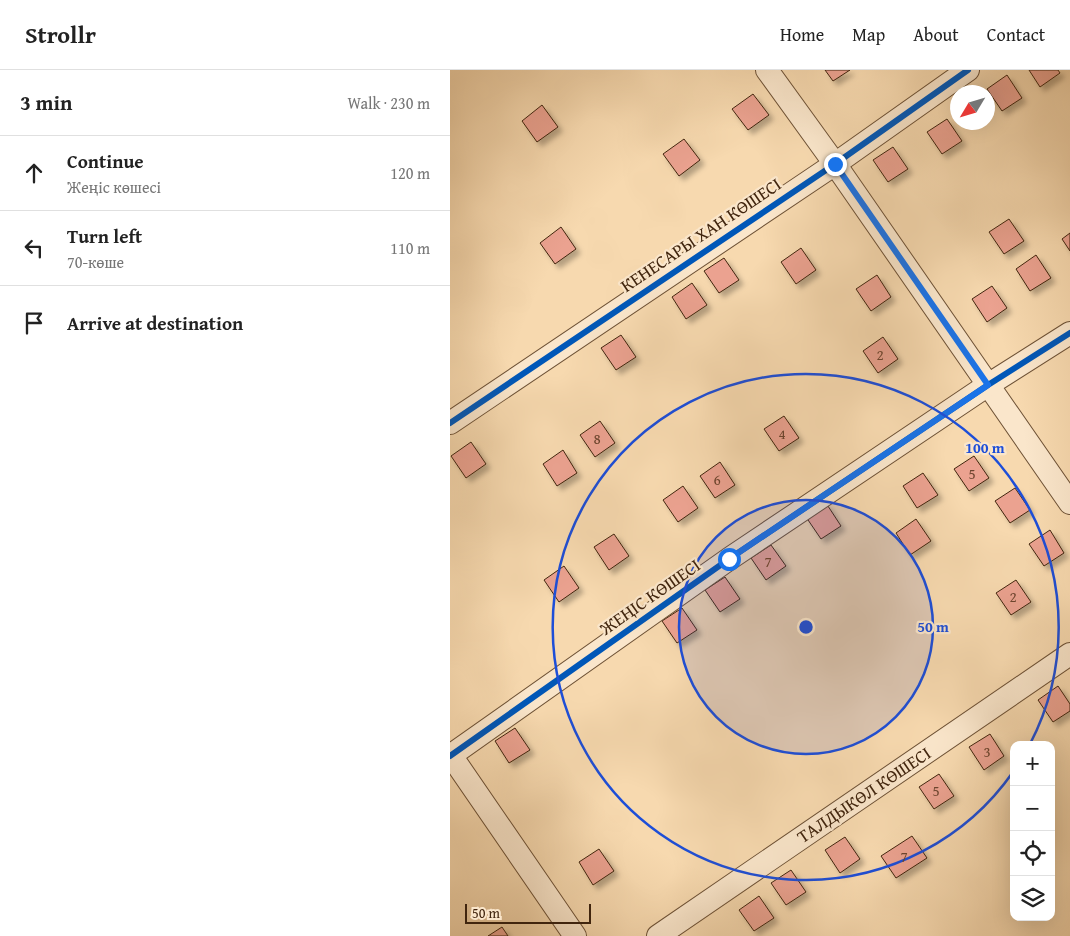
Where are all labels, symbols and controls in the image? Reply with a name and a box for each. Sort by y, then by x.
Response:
text: Strollr [25,17,96,52]
text: Home [780,21,824,48]
text: Map [852,21,885,48]
text: About [913,21,959,48]
text: Contact [987,21,1045,48]
north arrow [950,85,995,130]
text: 3 min [20,87,72,118]
text: Walk · 230 m [347,91,430,115]
text: Continue [67,147,144,175]
route end [824,153,847,176]
icon: ahead [20,159,48,187]
text: 120 m [390,161,430,185]
street label: КЕНЕСАРЫ ХАН КӨШЕСІ [615,171,787,299]
text: Жеңіс көшесі [67,175,161,199]
text: Turn left [67,222,142,250]
icon: left [20,234,48,262]
text: 110 m [390,236,430,260]
text: 70-көше [67,250,124,274]
icon: arrive [20,309,48,337]
text: Arrive at destination [67,309,243,337]
house number: 2 [876,344,884,365]
house number: 4 [778,423,786,444]
house number: 8 [593,428,601,449]
text: 100 m [965,437,1005,458]
house number: 5 [968,463,976,484]
house number: 6 [713,469,721,490]
route start [718,548,741,571]
house number: 7 [764,551,772,572]
street label: ЖЕҢІС КӨШЕСІ [593,552,706,642]
house number: 2 [1009,586,1017,607]
text: 50 m [917,616,949,637]
centre of rings [797,618,815,636]
street label: ТАЛДЫКӨЛ КӨШЕСІ [791,740,936,850]
house number: 3 [983,741,991,762]
map controls [1010,741,1055,921]
button: + [1010,741,1055,786]
house number: 5 [932,780,940,801]
button: − [1010,786,1055,831]
button: locate [1010,831,1055,876]
house number: 7 [900,846,908,867]
button: layers [1010,876,1055,921]
scale bar [465,901,591,924]
text: 50 m [472,903,500,923]

